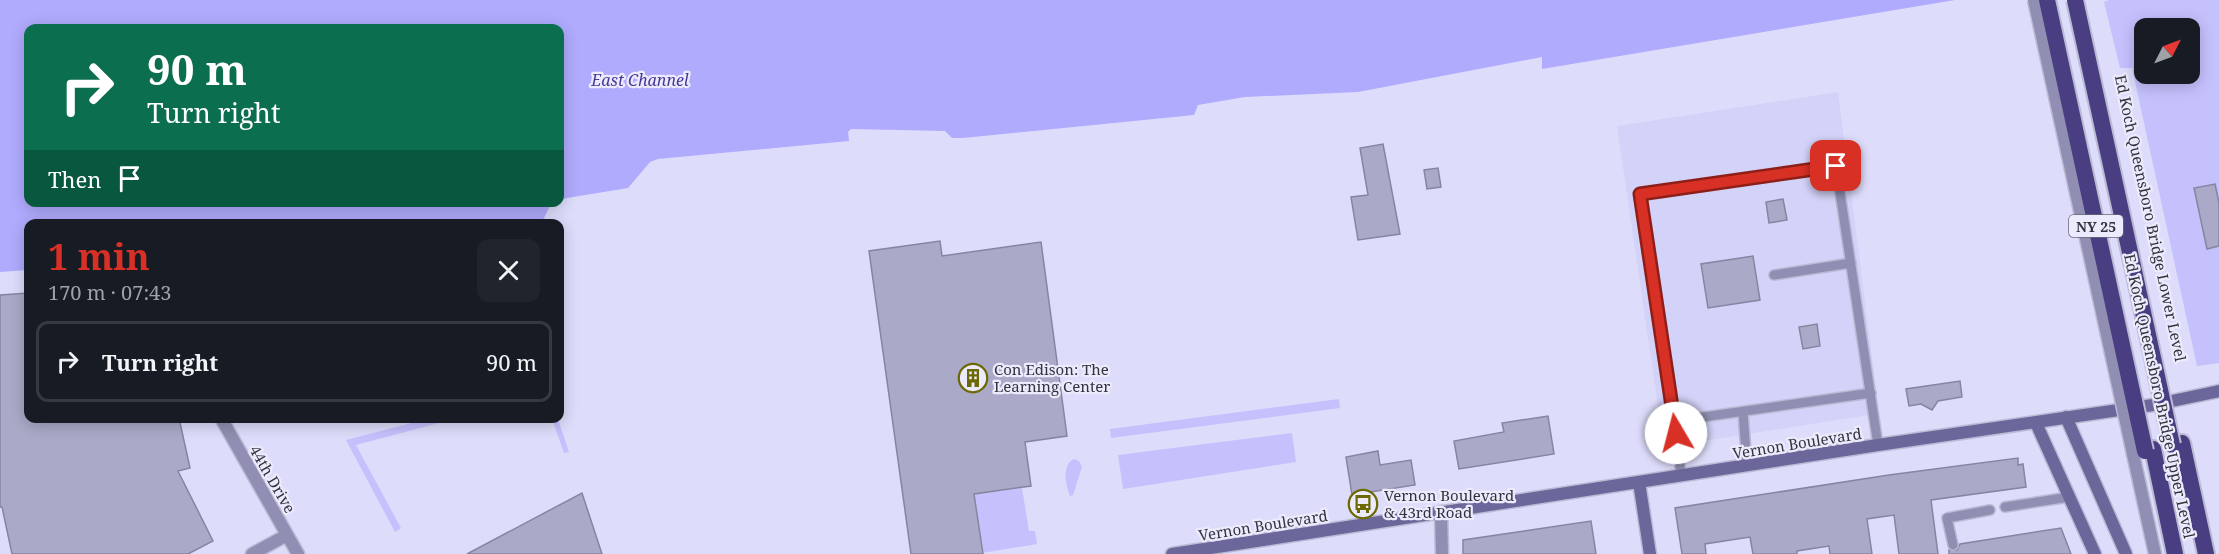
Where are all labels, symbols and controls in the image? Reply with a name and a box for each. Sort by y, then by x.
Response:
north arrow [2134,18,2200,84]
map controls [2134,18,2200,84]
text: 90 m [147,40,247,97]
icon: right [48,48,126,126]
water label: East Channel [590,69,689,91]
street label: Ed Koch Queensboro Bridge Lower Level [2111,73,2191,363]
text: Turn right [147,94,280,131]
pin [1810,140,1861,191]
icon: arrive [1819,149,1852,182]
icon: arrive [113,162,146,195]
text: Then [48,164,101,194]
road number: NY 25 [2069,215,2123,237]
text: 1 min [48,232,150,281]
button: close [477,239,540,302]
street label: Ed Koch Queensboro Bridge Upper Level [2120,252,2200,541]
text: 170 m · 07:43 [48,279,171,306]
icon: right [51,345,84,378]
text: Turn right [102,347,218,377]
text: 90 m [486,347,537,377]
place label: Con Edison: The Learning Center [994,359,1110,396]
building icon: Con Edison: The Learning Center [957,362,989,394]
position arrow [1644,401,1708,465]
street label: Vernon Boulevard [1731,423,1863,463]
street label: 44th Drive [246,442,300,516]
place label: Vernon Boulevard & 43rd Road [1384,485,1514,522]
bus stop icon: Vernon Boulevard & 43rd Road [1347,488,1379,520]
street label: Vernon Boulevard [1197,505,1329,545]

